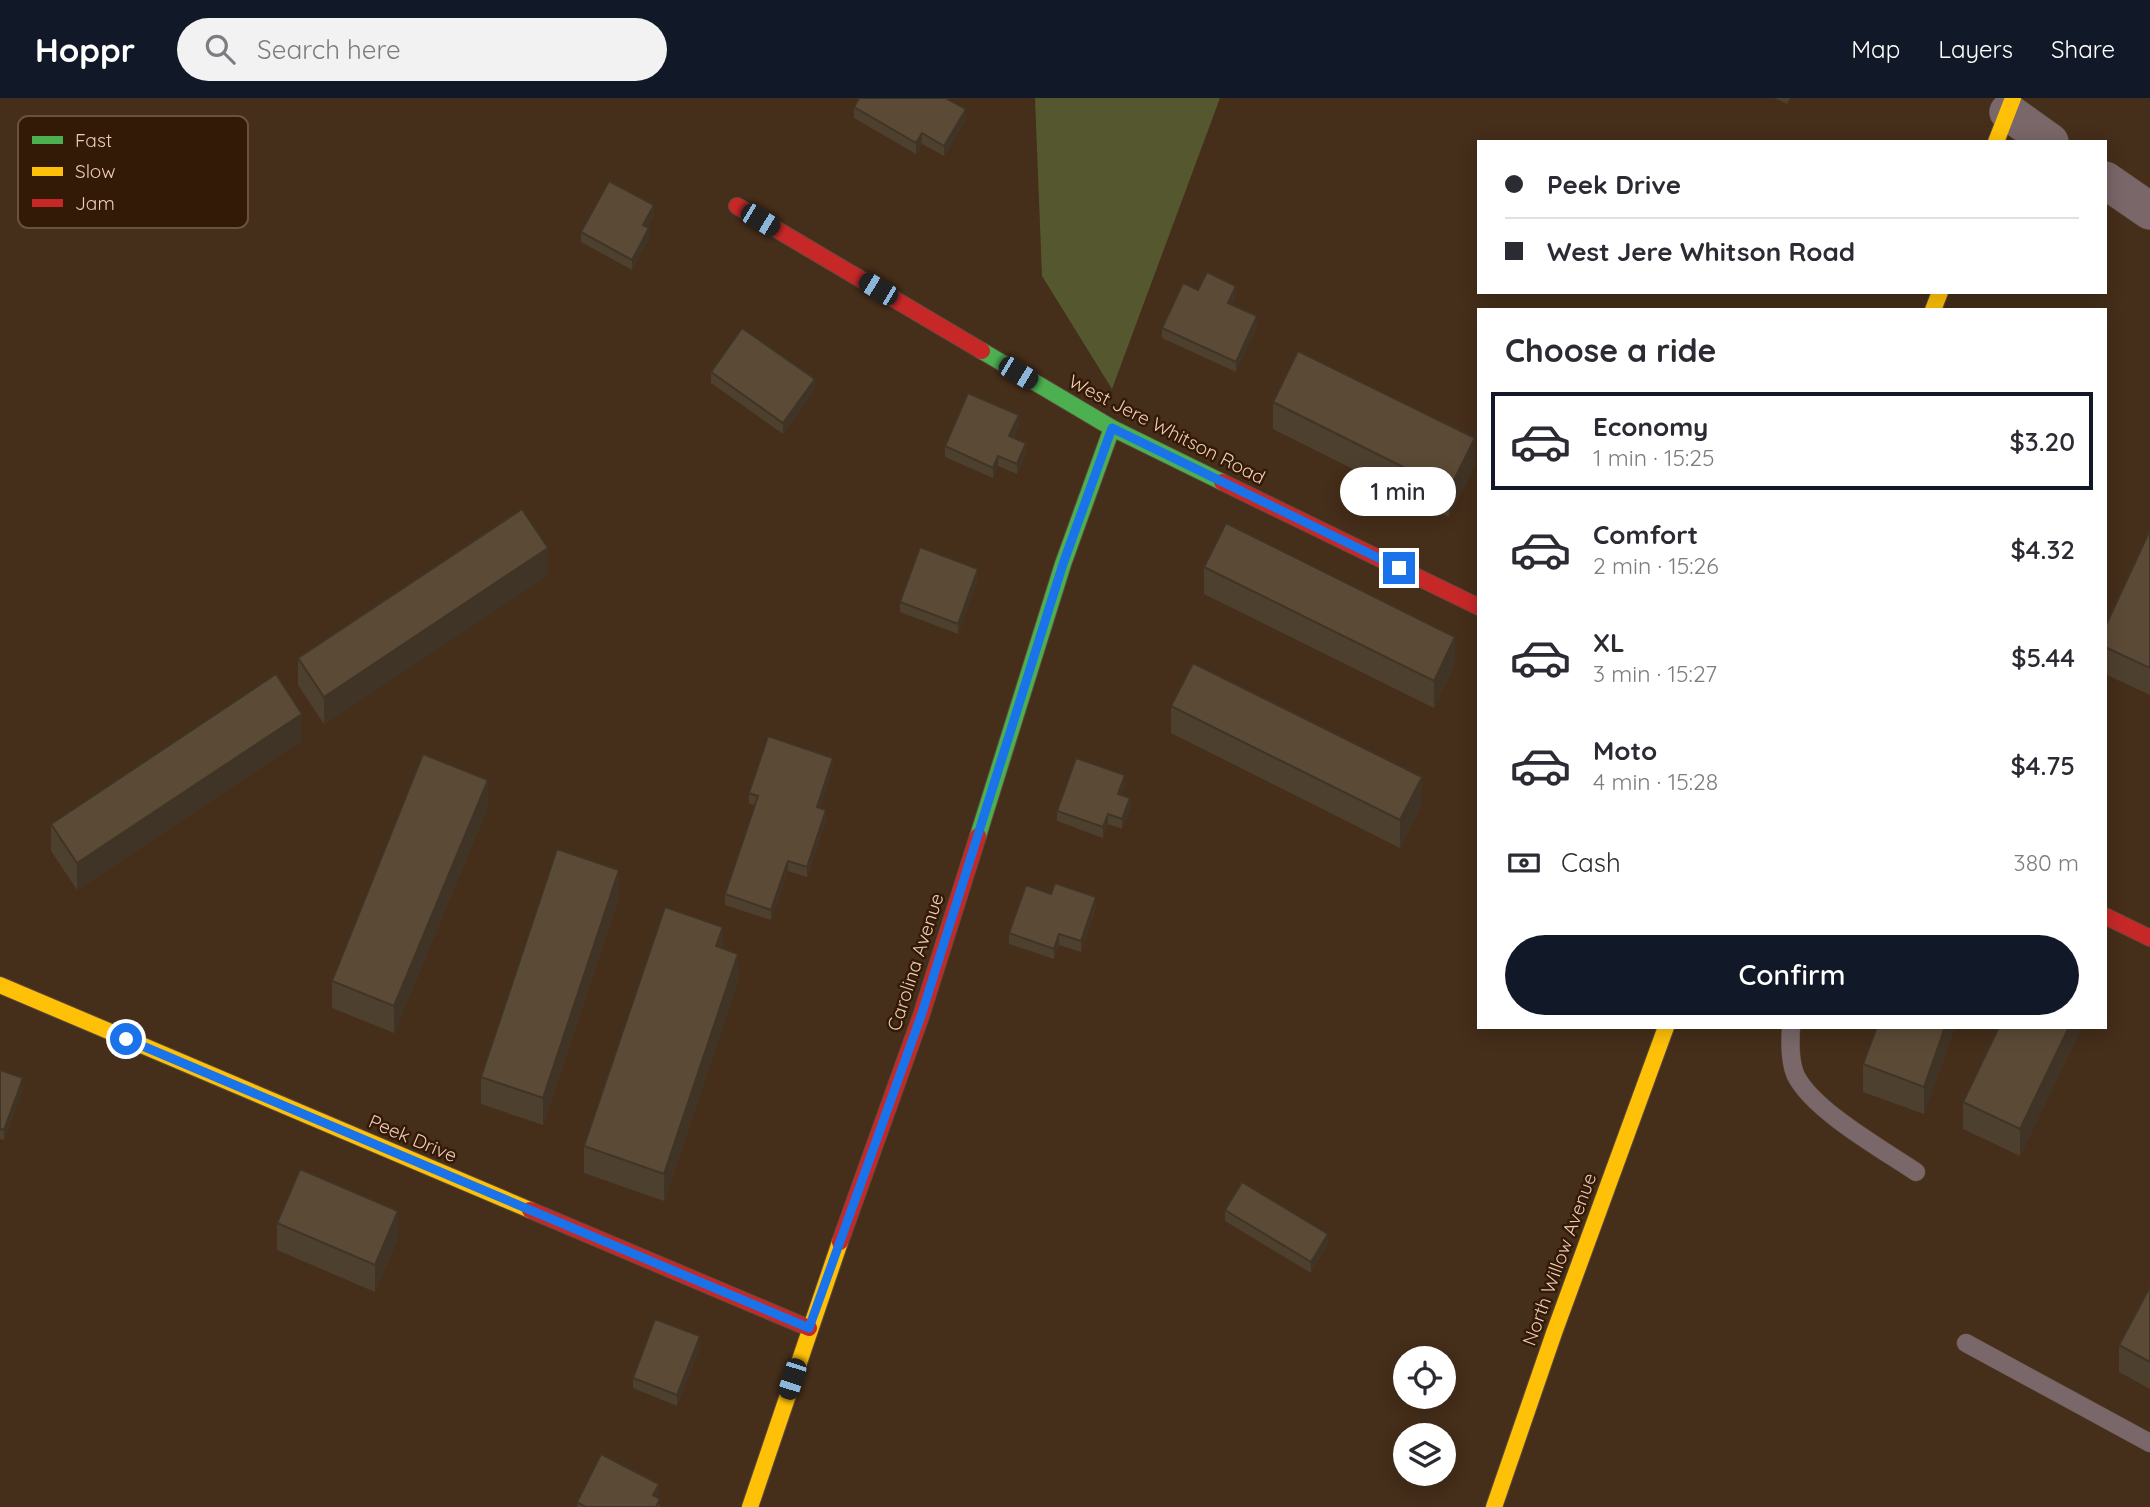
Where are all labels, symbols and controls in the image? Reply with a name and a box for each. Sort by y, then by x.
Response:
search box [177,18,667,81]
text: Hoppr [35,29,135,70]
icon: search [201,30,239,68]
text: Search here [257,33,401,66]
text: Map [1851,34,1900,64]
text: Layers [1938,34,2013,64]
text: Share [2051,34,2115,64]
legend [18,116,248,228]
text: Fast [75,128,112,152]
text: Slow [75,159,116,183]
text: Peek Drive [1547,168,1681,201]
text: Jam [75,191,115,215]
car [737,200,784,240]
text: West Jere Whitson Road [1547,235,1855,268]
car [855,269,902,309]
text: Choose a ride [1505,330,1717,370]
car [995,353,1042,393]
street label: West Jere Whitson Road [1065,369,1269,489]
icon: car [1509,410,1572,473]
text: Economy [1593,410,1708,443]
text: $3.20 [2010,425,2075,458]
text: 1 min · 15:25 [1593,443,1715,472]
callout: 1 min [1341,466,1457,516]
text: 1 min [1370,477,1426,506]
icon: car [1509,518,1572,581]
text: Comfort [1593,518,1698,551]
text: $4.32 [2011,533,2075,566]
text: 2 min · 15:26 [1593,551,1719,580]
route end [1383,552,1415,584]
icon: car [1509,626,1572,689]
text: XL [1593,626,1625,659]
text: $5.44 [2011,641,2075,674]
text: 3 min · 15:27 [1593,659,1717,688]
icon: car [1509,734,1572,797]
text: Moto [1593,734,1657,767]
text: $4.75 [2010,749,2075,782]
text: 4 min · 15:28 [1593,767,1718,796]
icon: cash [1505,844,1543,882]
text: Cash [1561,846,1621,879]
text: 380 m [2014,848,2079,877]
street label: Carolina Avenue [881,890,949,1034]
button: Confirm [1505,935,2079,1015]
route start [110,1023,142,1055]
street label: Peek Drive [365,1109,461,1167]
street label: North Willow Avenue [1517,1169,1601,1349]
map controls [1393,1346,1456,1486]
button: locate [1393,1346,1456,1409]
car [776,1356,809,1402]
button: layers [1393,1423,1456,1486]

